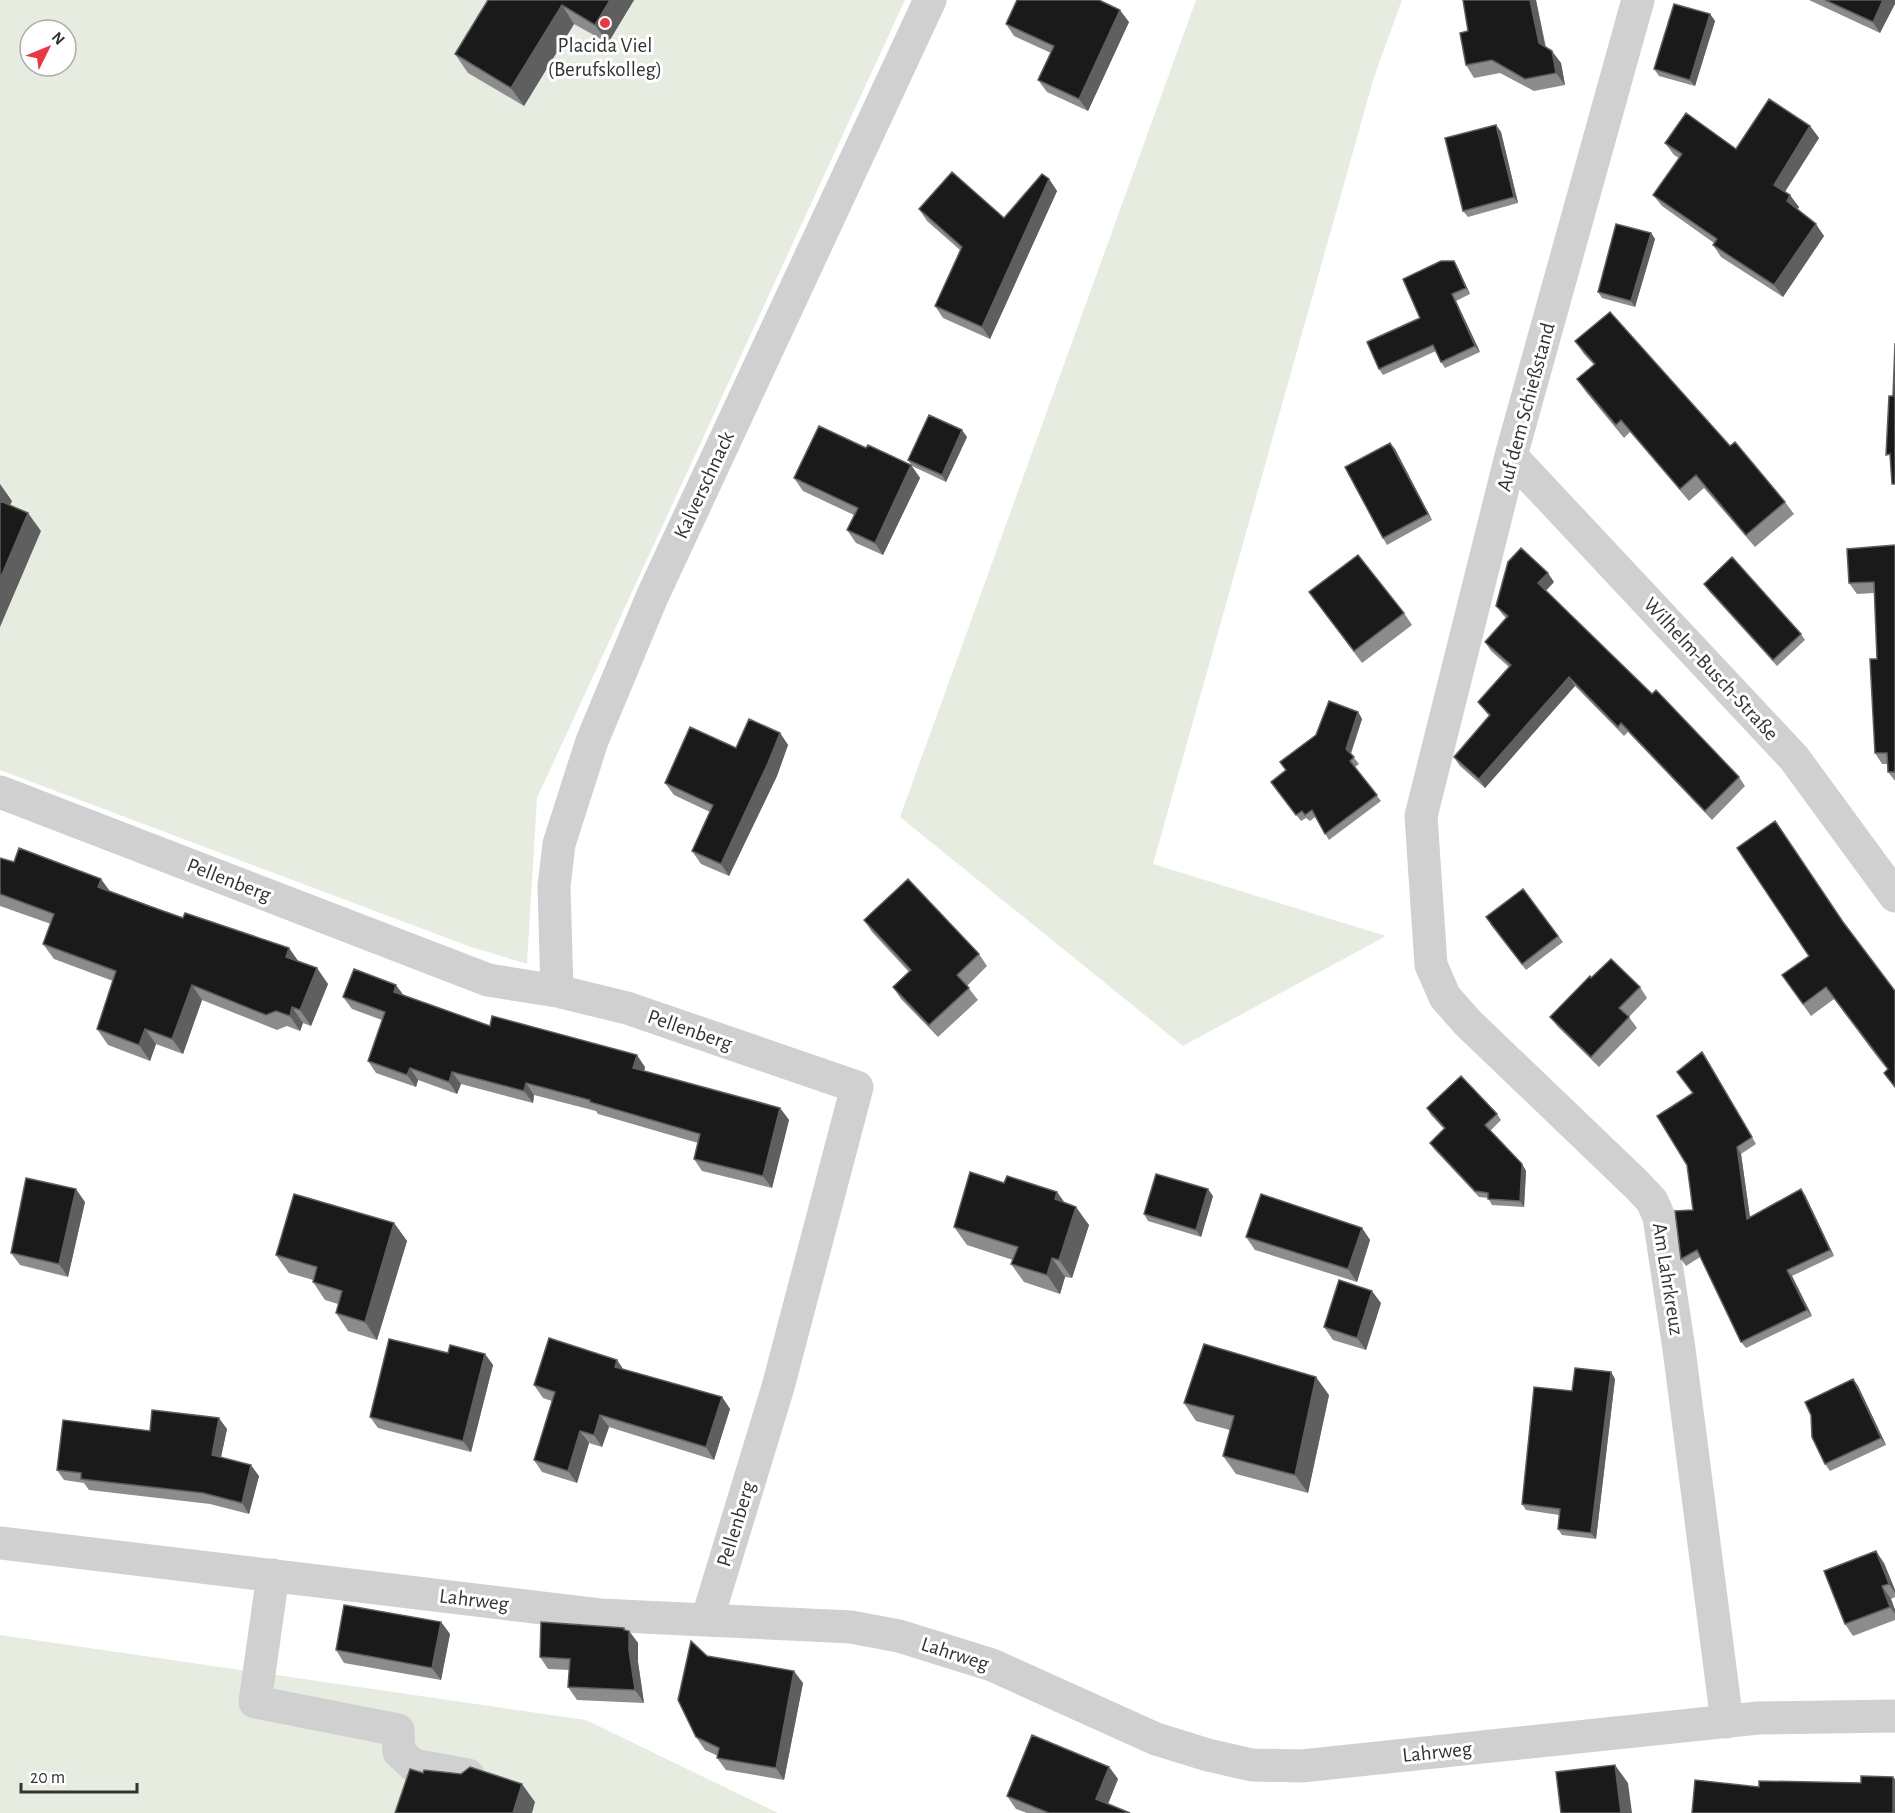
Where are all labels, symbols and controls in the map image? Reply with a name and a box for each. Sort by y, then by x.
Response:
marker: Placida Viel (Berufskolleg) [598,16,612,30]
north arrow [18,18,78,78]
text: N [49,29,68,48]
place label: Placida Viel (Berufskolleg) [548,35,662,80]
street label: Auf dem Schießstand [1493,320,1559,494]
street label: Kalverschnack [670,428,738,542]
street label: Wilhelm-Busch-Straße [1640,594,1782,744]
street label: Pellenberg [184,854,275,906]
street label: Pellenberg [645,1006,736,1055]
street label: Am Lahrkreuz [1649,1221,1687,1337]
street label: Pellenberg [713,1478,759,1569]
street label: Lahrweg [438,1585,511,1615]
street label: Lahrweg [919,1633,992,1675]
street label: Lahrweg [1401,1738,1474,1766]
scale bar [21,1756,136,1794]
text: 20 m [30,1769,65,1787]

